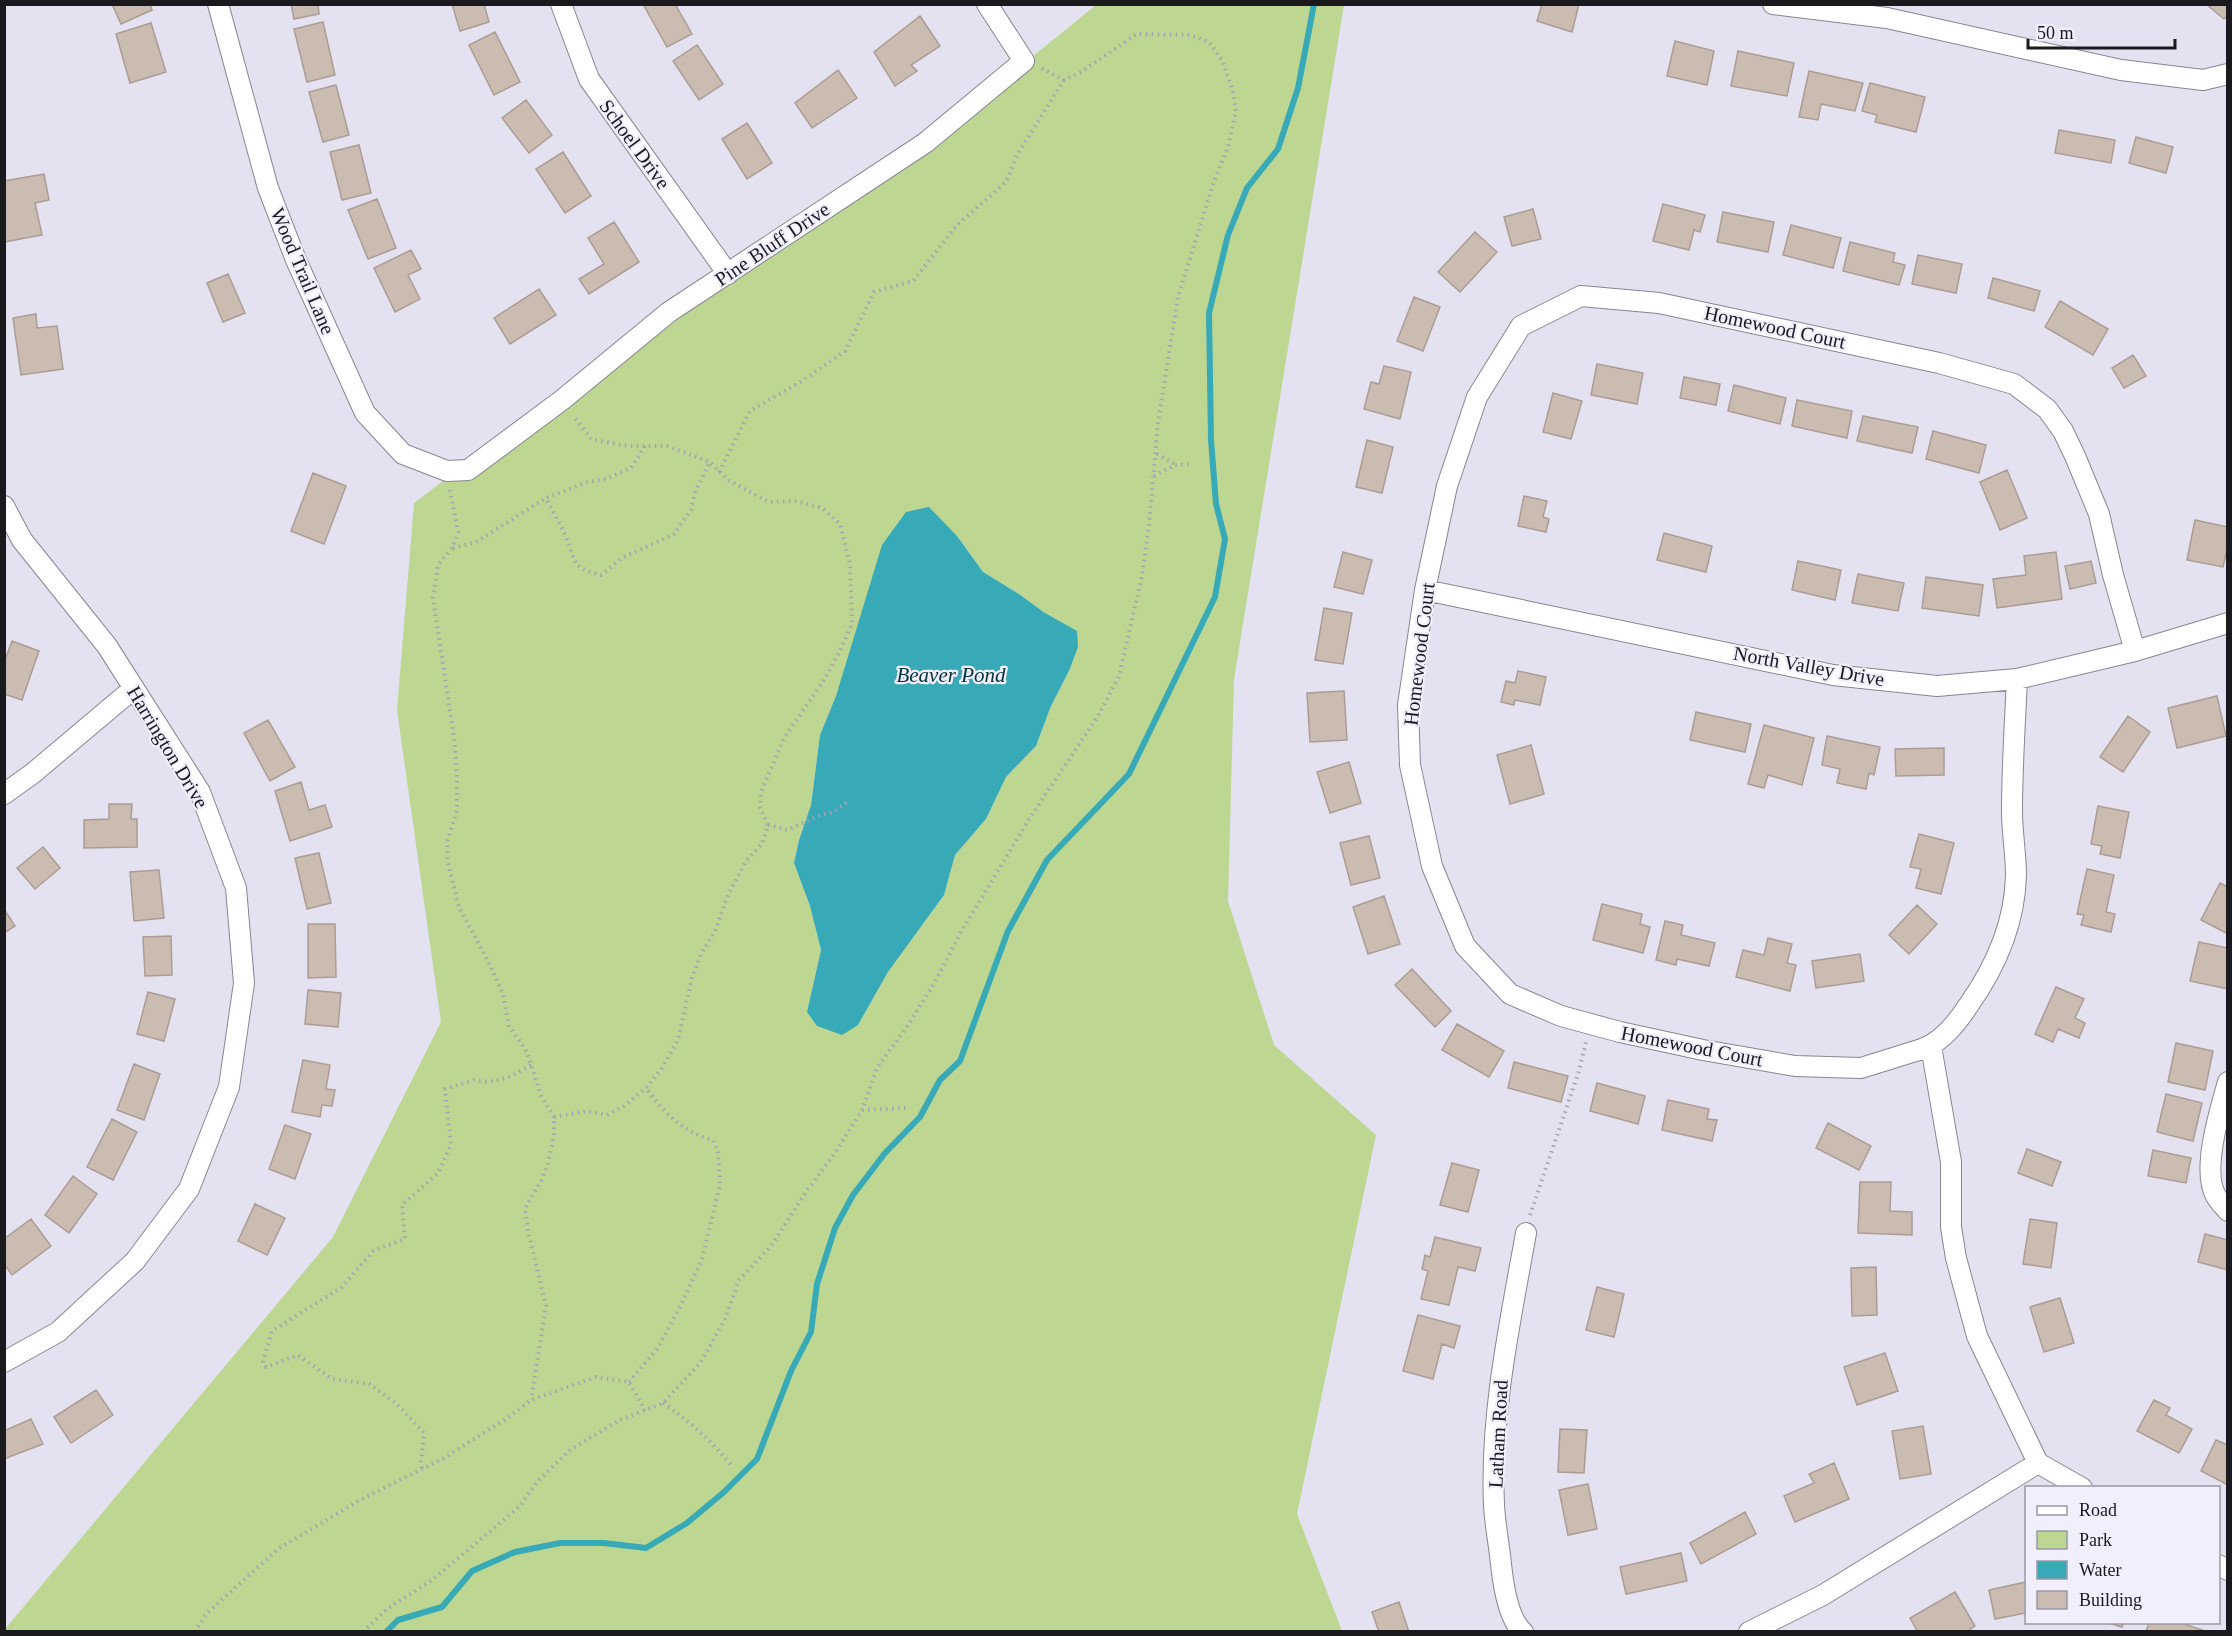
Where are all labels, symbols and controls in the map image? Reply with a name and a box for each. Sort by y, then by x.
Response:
scale bar [2028,12,2175,50]
text: 50 m [2037,23,2074,43]
street label: Schoel Drive [595,95,675,193]
street label: Pine Bluff Drive [711,198,833,290]
street label: Wood Trail Lane [266,205,340,338]
street label: Homewood Court [1702,301,1848,353]
street label: Homewood Court [1399,581,1439,727]
street label: North Valley Drive [1732,642,1886,691]
water label: Beaver Pond [896,663,1006,687]
street label: Harrington Drive [122,682,213,813]
street label: Homewood Court [1619,1021,1765,1071]
street label: Latham Road [1484,1379,1512,1489]
legend [2025,1486,2220,1624]
text: Road [2079,1500,2117,1520]
text: Park [2079,1530,2112,1550]
text: Water [2079,1560,2122,1580]
text: Building [2079,1590,2142,1610]

